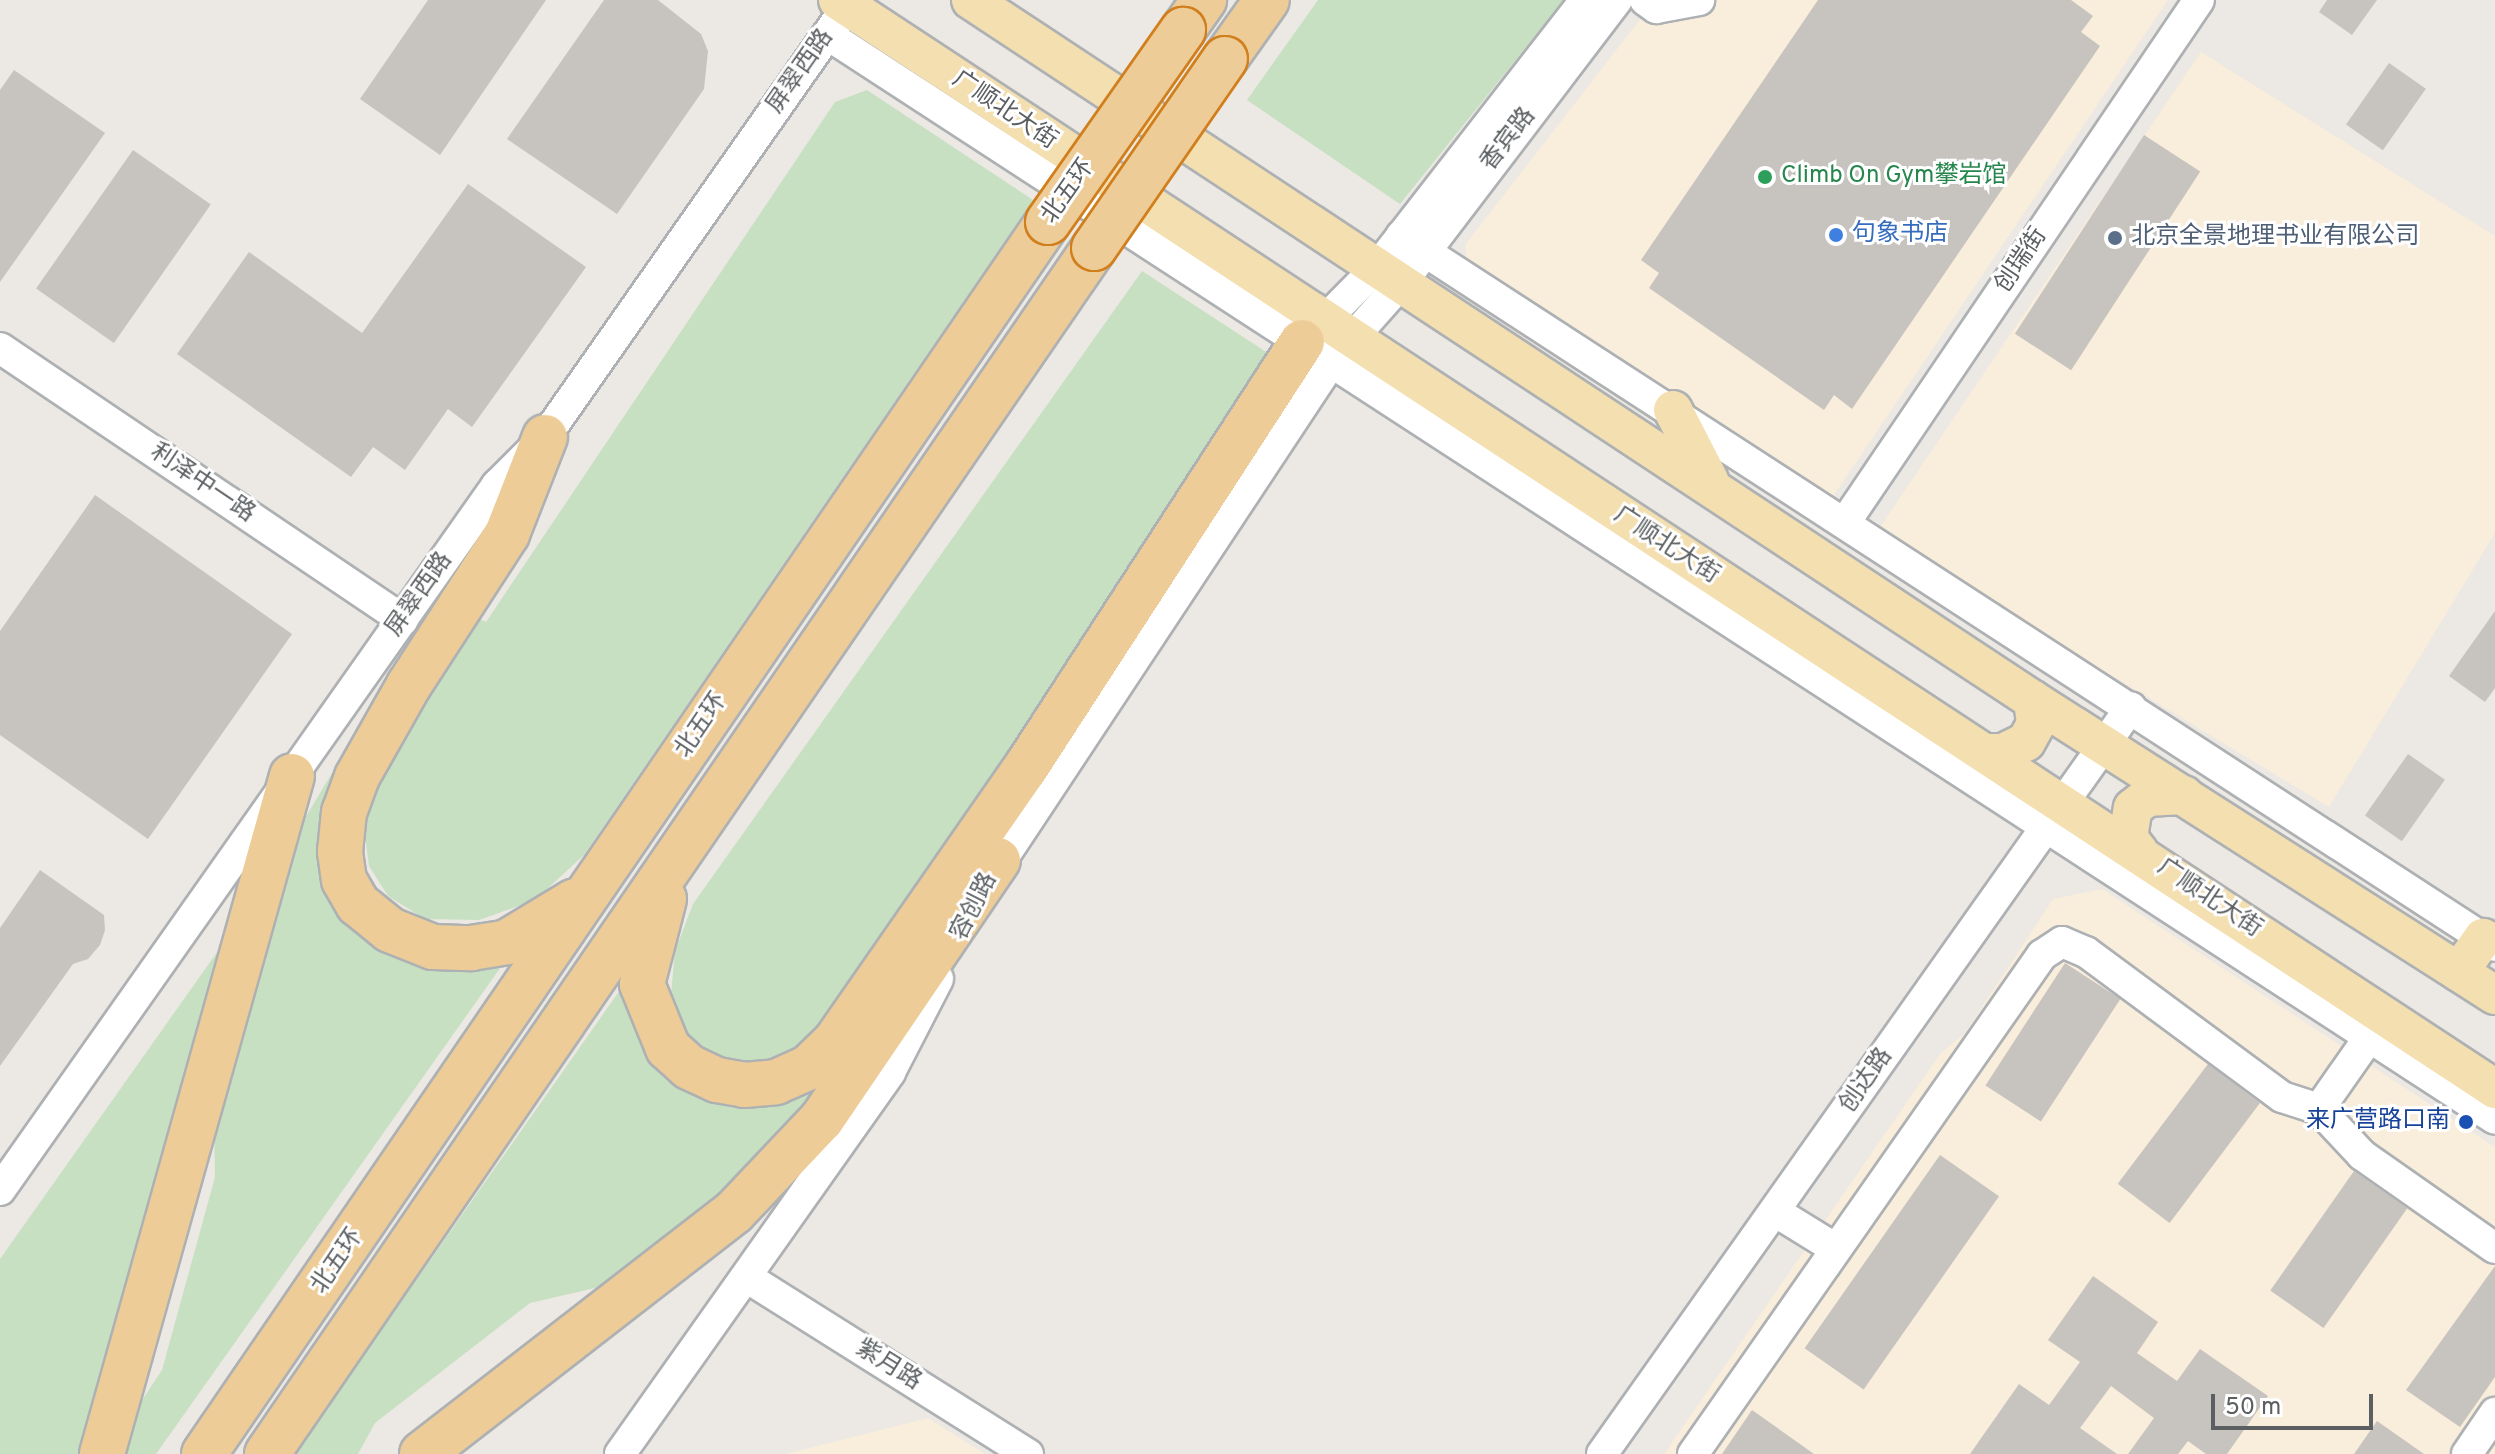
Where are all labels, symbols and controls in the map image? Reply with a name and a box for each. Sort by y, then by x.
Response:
street label: 屏翠西路 [762,24,840,120]
street label: 广顺北大街 [946,66,1062,156]
street label: 香宾路 [1475,103,1543,177]
street label: 北五环 [1037,154,1101,230]
place label: Climb On Gym攀岩馆 [1781,163,2006,191]
marker: Climb On Gym攀岩馆 [1756,168,1774,186]
place label: 句象书店 [1852,221,1948,249]
street label: 创瑞街 [1990,223,2054,299]
place label: 北京全景地理书业有限公司 [2131,224,2419,252]
marker: 句象书店 [1827,226,1845,244]
marker: 北京全景地理书业有限公司 [2106,229,2124,247]
street label: 利泽中一路 [144,439,260,529]
street label: 广顺北大街 [1608,501,1724,591]
street label: 屏翠西路 [381,547,459,643]
street label: 北五环 [670,688,734,764]
street label: 广顺北大街 [2151,854,2267,944]
street label: 容创路 [946,868,1004,946]
street label: 创达路 [1835,1043,1899,1119]
place label: 来广营路口南 [2306,1108,2450,1136]
marker: 来广营路口南 [2457,1113,2475,1131]
street label: 北五环 [306,1224,370,1300]
street label: 紫月路 [850,1335,926,1397]
scale bar [2215,1378,2377,1428]
text: 50 m [2225,1393,2281,1423]

